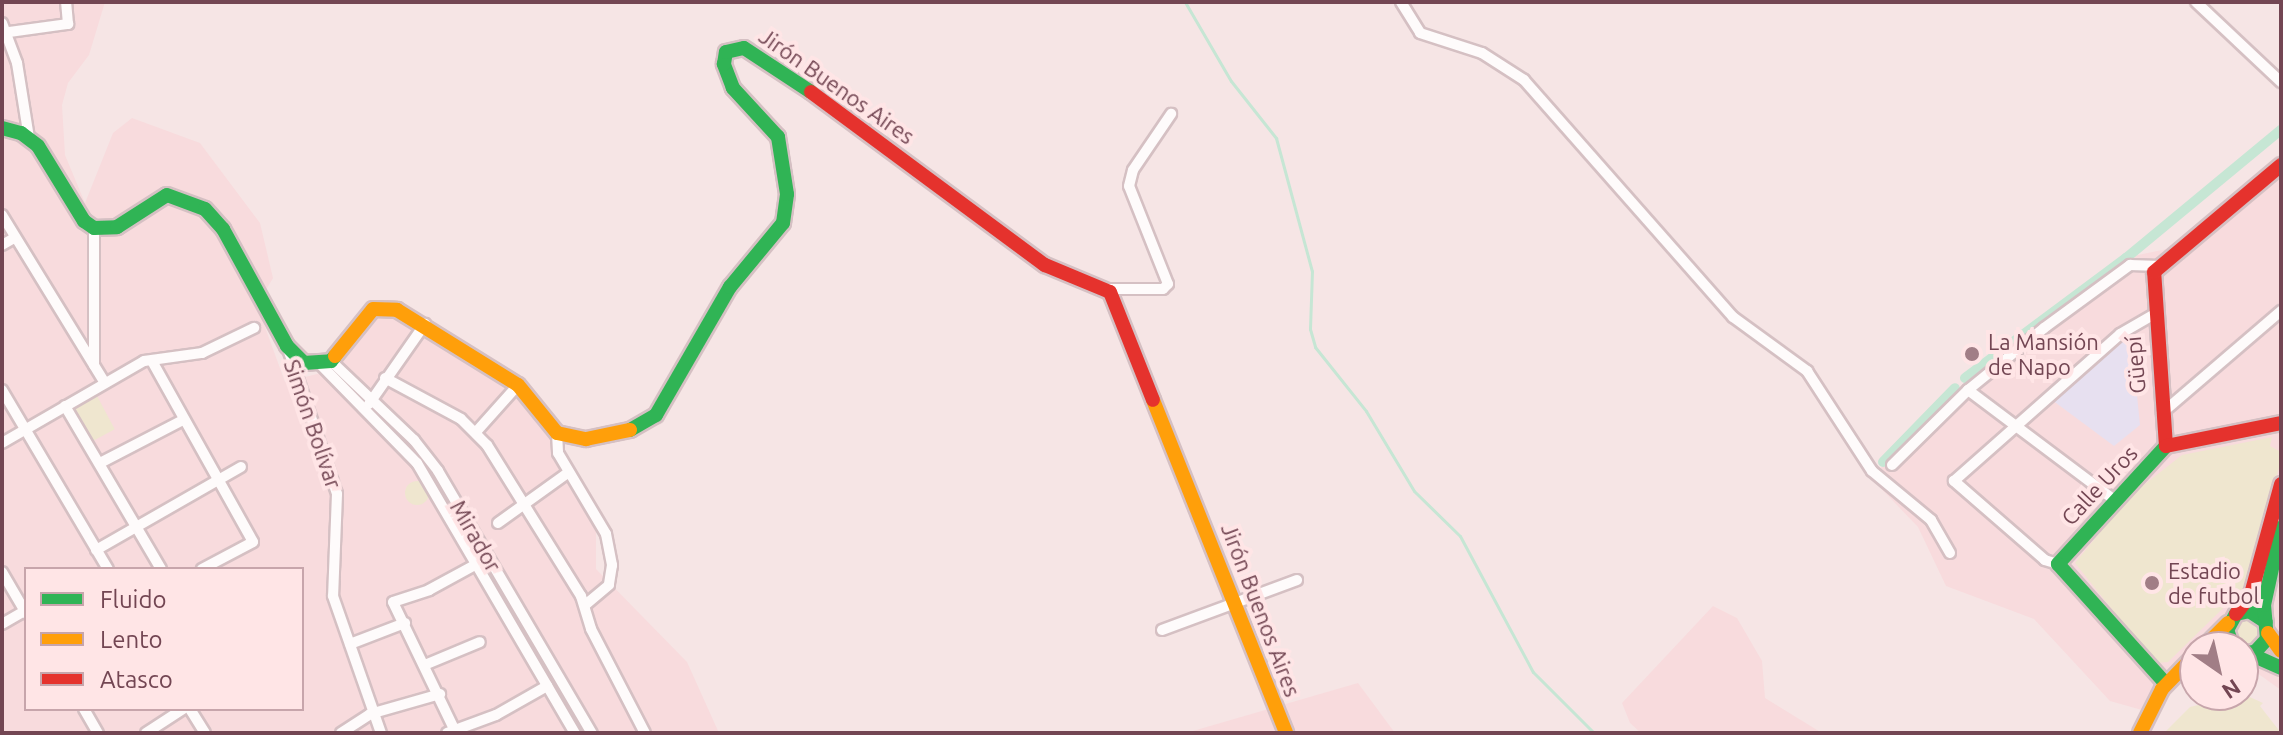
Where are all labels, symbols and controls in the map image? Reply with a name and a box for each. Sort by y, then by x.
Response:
street label: Jirón Buenos Aires [754,23,920,149]
place label: La Mansión de Napo [1988,328,2099,380]
street label: Güepí [2119,335,2151,395]
marker: La Mansión de Napo [1963,345,1981,363]
street label: Simón Bolívar [279,356,347,492]
street label: Calle Uros [2055,440,2143,530]
street label: Mirador [445,496,507,576]
street label: Jirón Buenos Aires [1216,520,1306,700]
place label: Estadio de futbol [2168,557,2259,608]
legend [24,567,304,711]
marker: Estadio de futbol [2143,574,2161,592]
text: Fluido [100,586,167,613]
text: Lento [100,626,163,653]
north arrow [2179,631,2259,711]
text: Atasco [100,666,173,693]
text: N [2218,675,2245,705]

